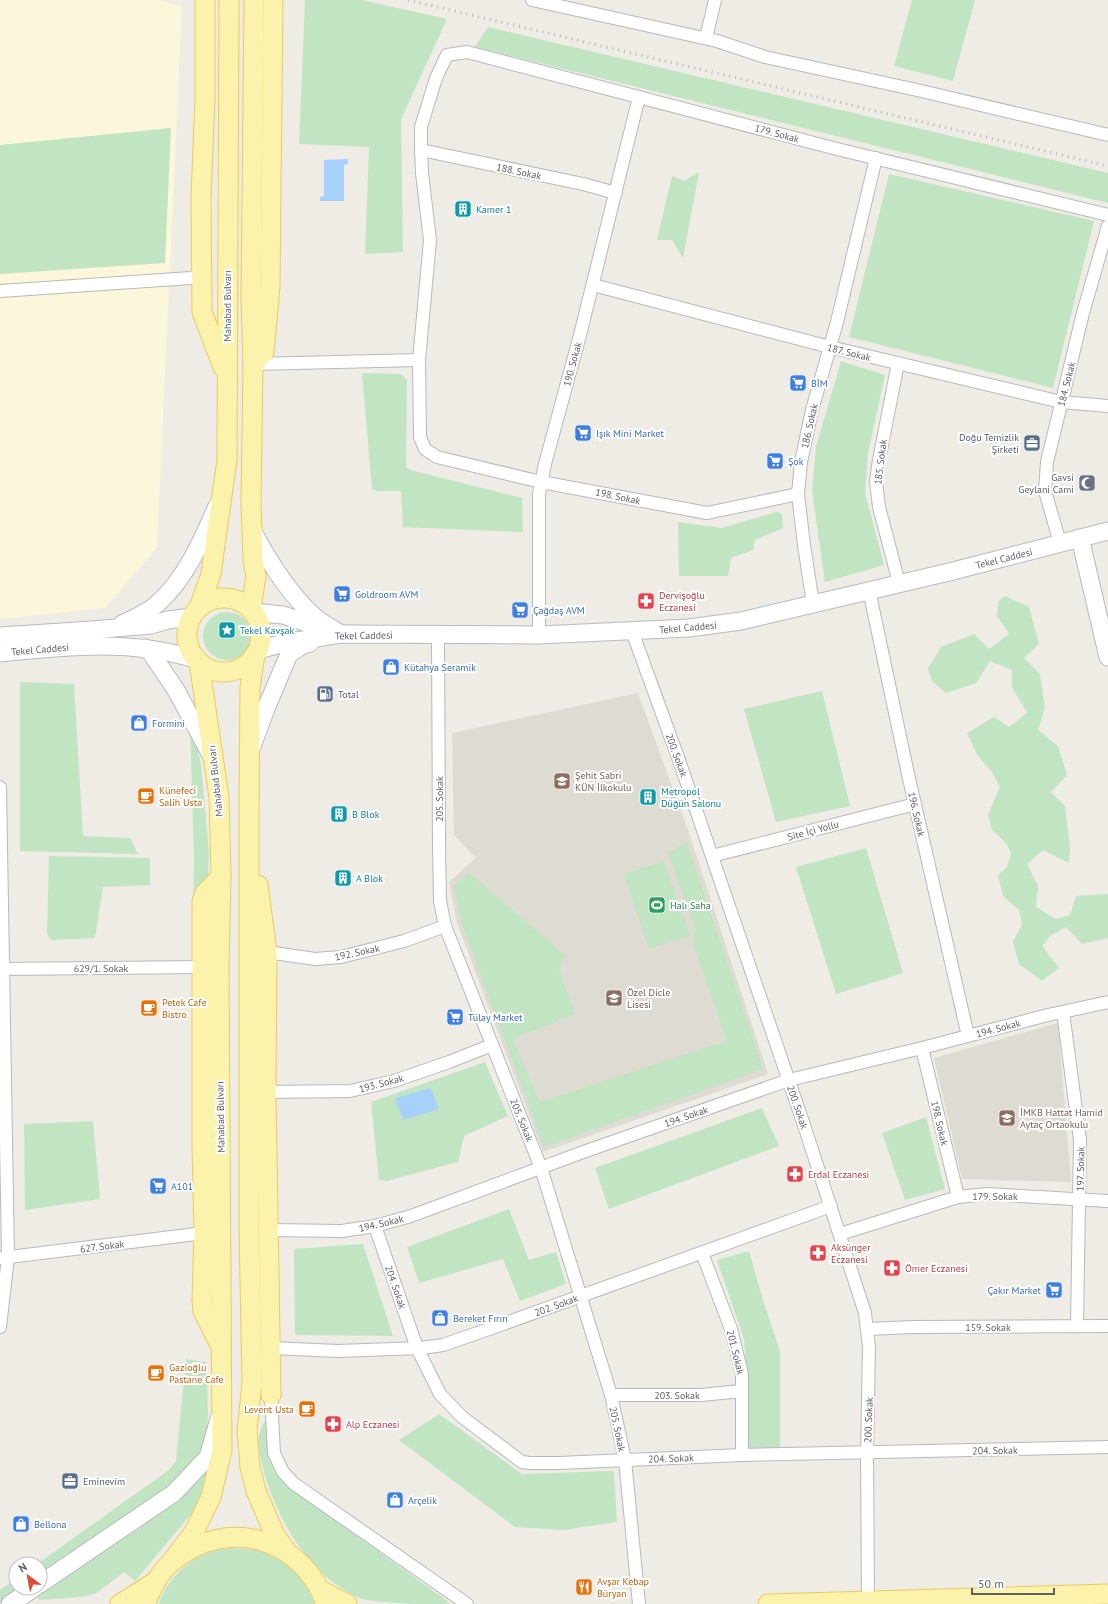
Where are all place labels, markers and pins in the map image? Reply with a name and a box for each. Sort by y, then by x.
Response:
building icon: Kamer 1 [453,199,473,219]
place label: Kamer 1 [476,203,512,216]
supermarket icon: BİM [788,373,808,393]
place label: BİM [811,377,828,390]
supermarket icon: Işık Mini Market [573,423,593,443]
place label: Işık Mini Market [596,427,664,440]
place label: Doğu Temizlik Şirketi [959,431,1019,456]
office icon: Doğu Temizlik Şirketi [1022,433,1042,453]
supermarket icon: Şok [765,451,785,471]
place label: Şok [788,455,804,468]
place label: Gavsi Geylani Cami [1018,471,1074,496]
mosque icon: Gavsi Geylani Cami [1077,473,1097,493]
supermarket icon: Goldroom AVM [332,584,352,604]
place label: Goldroom AVM [355,588,418,601]
place label: Dervişoğlu Eczanesi [659,589,705,614]
pharmacy icon: Dervişoğlu Eczanesi [636,591,656,611]
supermarket icon: Çağdaş AVM [510,600,530,620]
place label: Çağdaş AVM [533,604,585,617]
place icon: Tekel Kavşak [217,620,237,640]
place label: Tekel Kavşak [240,624,294,637]
shop icon: Kütahya Seramik [381,657,401,677]
place label: Kütahya Seramik [404,661,476,674]
fuel station icon: Total [315,684,335,704]
place label: Total [338,688,359,701]
shop icon: Formini [129,713,149,733]
place label: Formini [152,717,185,730]
place label: Şehit Sabri KÜN İlkokulu [575,769,631,794]
school or university icon: Şehit Sabri KÜN İlkokulu [552,771,572,791]
place label: Künefeci Salih Usta [159,784,202,809]
place label: Metropol Düğün Salonu [661,785,721,810]
cafe icon: Künefeci Salih Usta [136,786,156,806]
building icon: Metropol Düğün Salonu [638,787,658,807]
building icon: B Blok [329,804,349,824]
place label: B Blok [352,808,380,821]
building icon: A Blok [333,868,353,888]
place label: A Blok [356,872,383,885]
sports icon: Halı Saha [647,895,667,915]
place label: Halı Saha [670,899,711,912]
place label: Özel Dicle Lisesi [627,986,670,1011]
school or university icon: Özel Dicle Lisesi [604,988,624,1008]
place label: Petek Cafe Bistro [162,996,207,1021]
cafe icon: Petek Cafe Bistro [139,998,159,1018]
supermarket icon: Tülay Market [445,1007,465,1027]
place label: Tülay Market [468,1011,523,1024]
place label: İMKB Hattat Hamid Aytaç Ortaokulu [1020,1106,1103,1131]
school or university icon: İMKB Hattat Hamid Aytaç Ortaokulu [997,1108,1017,1128]
pharmacy icon: Erdal Eczanesi [785,1164,805,1184]
place label: Erdal Eczanesi [808,1168,869,1181]
supermarket icon: A101 [148,1176,168,1196]
place label: A101 [171,1180,193,1193]
place label: Aksünger Eczanesi [831,1241,871,1266]
pharmacy icon: Aksünger Eczanesi [808,1243,828,1263]
pharmacy icon: Ömer Eczanesi [882,1258,902,1278]
place label: Ömer Eczanesi [905,1262,968,1275]
supermarket icon: Çakır Market [1044,1280,1064,1300]
place label: Çakır Market [988,1284,1042,1297]
shop icon: Bereket Fırın [430,1308,450,1328]
place label: Bereket Fırın [453,1312,508,1325]
place label: Gazioğlu Pastane Cafe [169,1361,224,1386]
cafe icon: Gazioğlu Pastane Cafe [146,1363,166,1383]
cafe icon: Levent Usta [297,1399,317,1419]
place label: Levent Usta [244,1403,294,1416]
pharmacy icon: Alp Eczanesi [323,1414,343,1434]
place label: Alp Eczanesi [346,1418,399,1431]
office icon: Eminevim [60,1471,80,1491]
place label: Eminevim [83,1475,125,1488]
shop icon: Arçelik [385,1490,405,1510]
place label: Arçelik [408,1494,437,1507]
shop icon: Bellona [11,1514,31,1534]
place label: Bellona [34,1518,67,1531]
place label: Avşar Kebap Büryan [597,1575,649,1600]
restaurant icon: Avşar Kebap Büryan [574,1577,594,1597]

